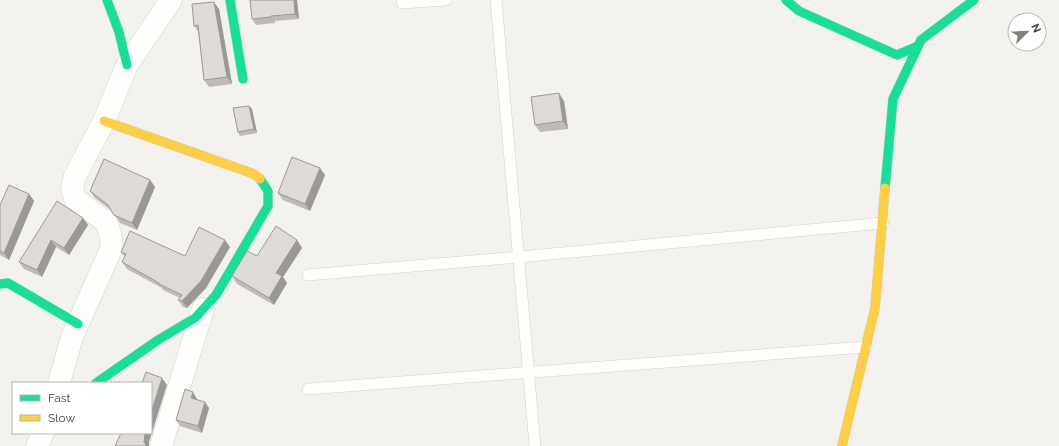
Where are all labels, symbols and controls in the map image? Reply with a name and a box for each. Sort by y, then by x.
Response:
north arrow [1007,12,1047,52]
text: N [1028,22,1043,35]
legend [12,382,152,434]
text: Fast [48,391,71,405]
text: Slow [48,411,75,425]

